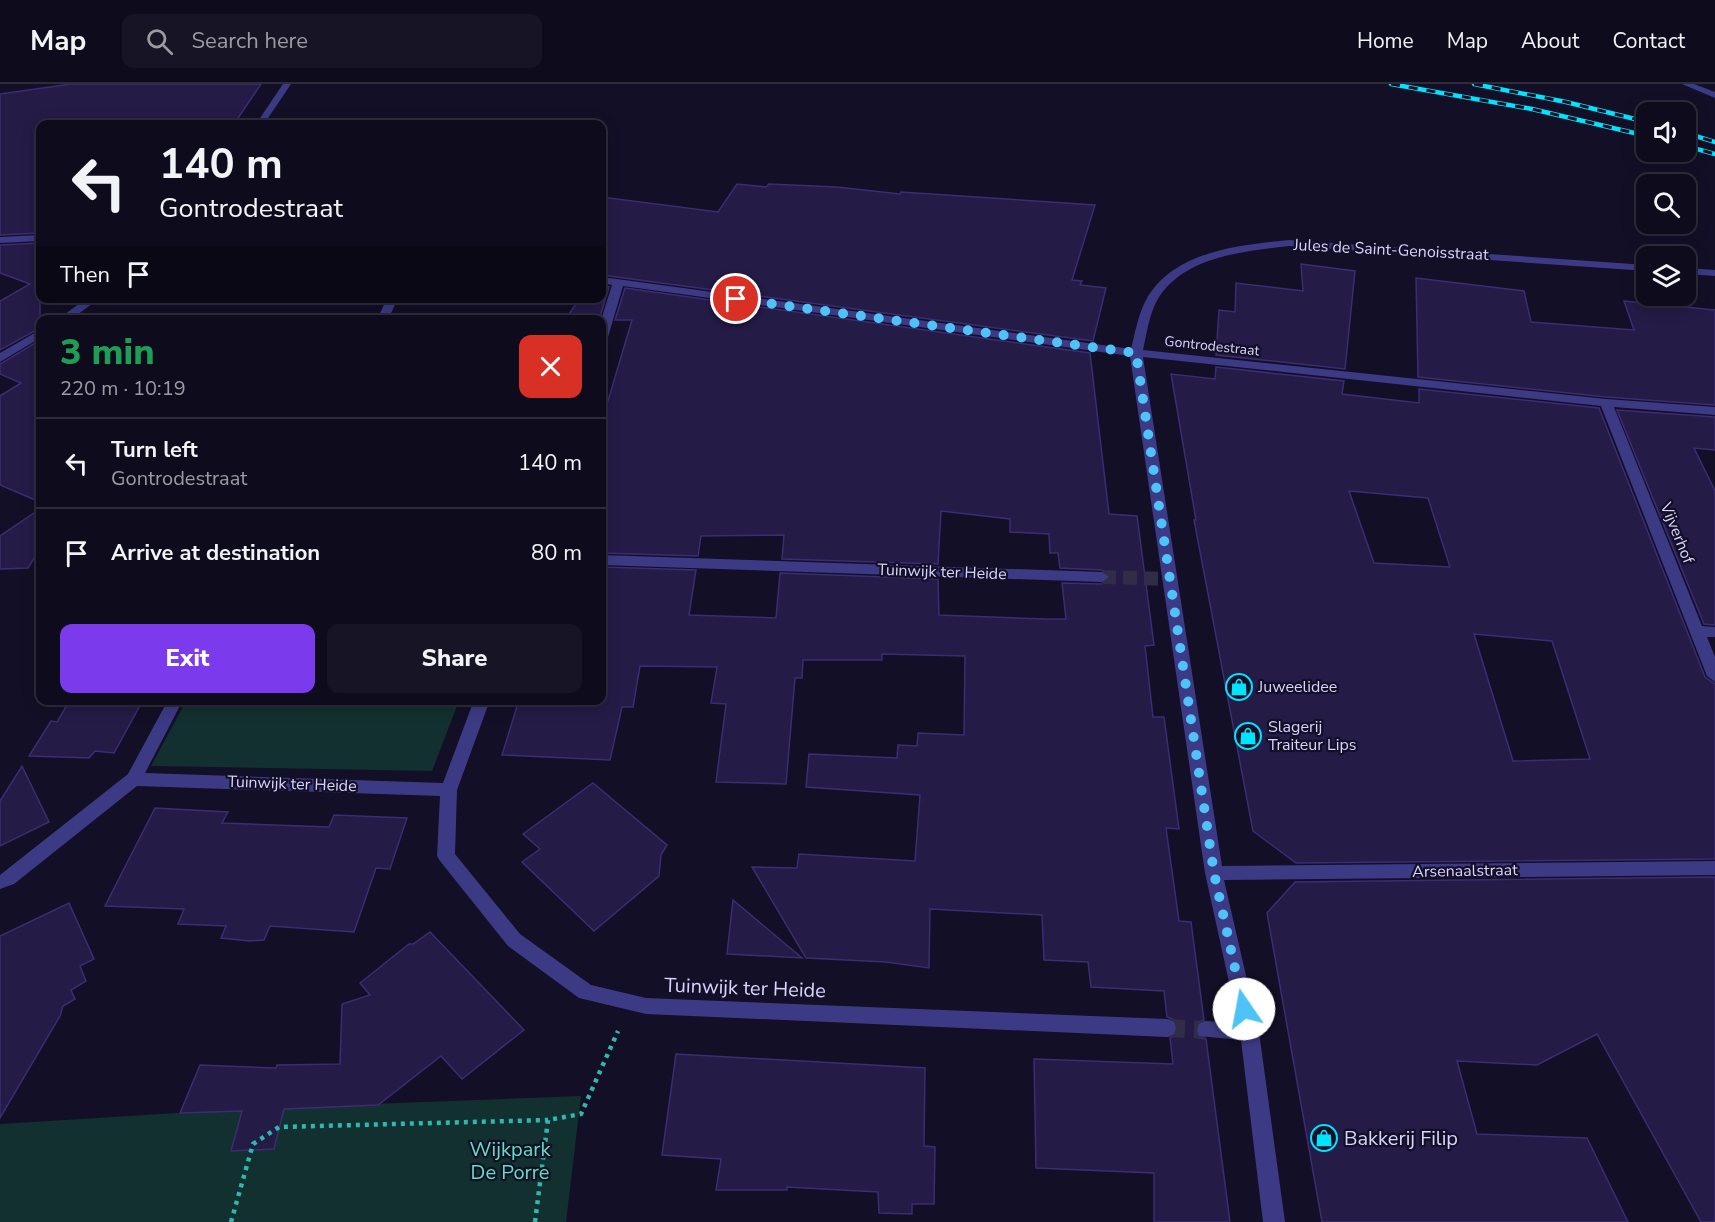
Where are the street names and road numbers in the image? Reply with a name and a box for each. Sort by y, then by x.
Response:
street label: Jules de Saint-Genoisstraat [1292,234,1490,266]
street label: Gontrodestraat [1164,332,1261,360]
street label: Vijverhof [1654,498,1699,567]
street label: Tuinwijk ter Heide [877,559,1007,585]
street label: Tuinwijk ter Heide [227,771,357,797]
street label: Arsenaalstraat [1412,859,1518,883]
street label: Tuinwijk ter Heide [664,972,826,1004]

